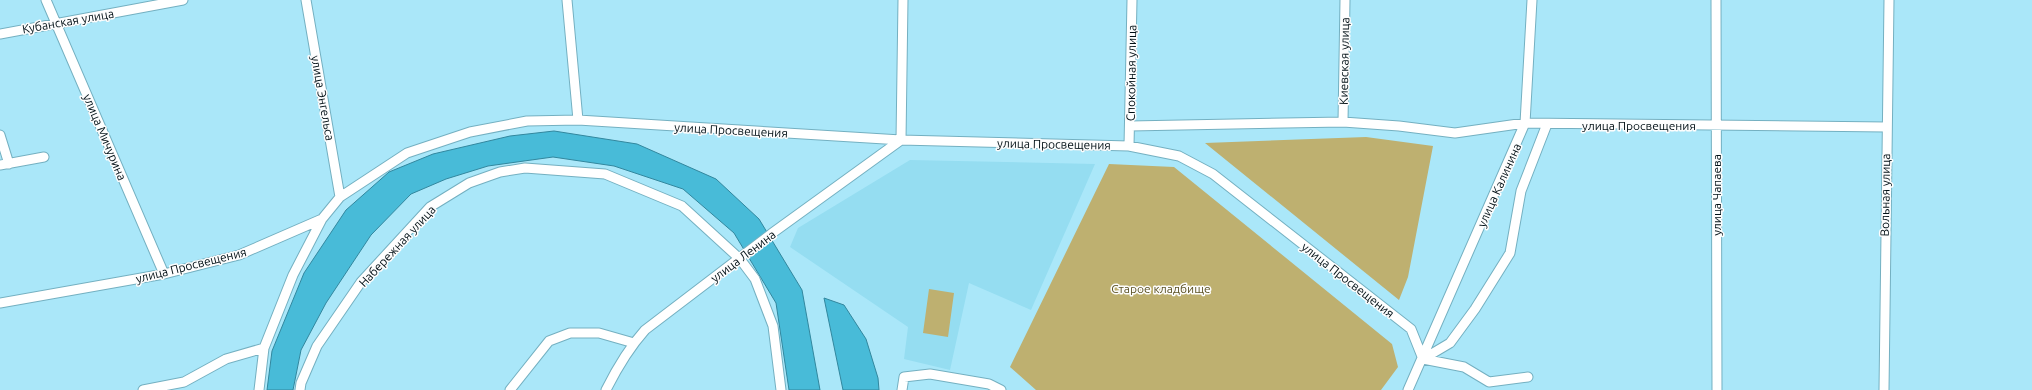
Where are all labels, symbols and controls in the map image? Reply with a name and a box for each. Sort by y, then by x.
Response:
street label: Кубанская улица [21,7,115,35]
street label: Киевская улица [1337,17,1351,105]
street label: Спокойная улица [1124,25,1138,121]
street label: улица Энгельса [309,54,337,142]
street label: улица Мичурина [81,92,129,182]
street label: улица Просвещения [1582,119,1696,132]
street label: улица Просвещения [674,121,788,139]
street label: улица Просвещения [997,137,1111,151]
street label: улица Калинина [1475,141,1523,229]
street label: Вольная улица [1878,153,1892,237]
street label: улица Чапаева [1710,154,1723,236]
street label: Набережная улица [356,203,438,289]
street label: улица Ленина [708,227,778,285]
street label: улица Просвещения [1299,240,1397,320]
street label: улица Просвещения [134,245,248,285]
park label: Старое кладбище [1111,282,1211,295]

